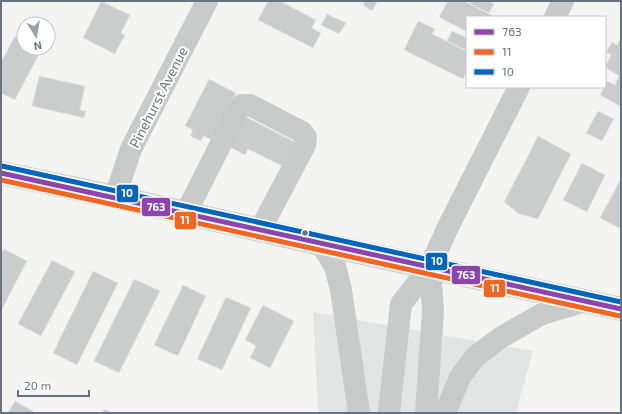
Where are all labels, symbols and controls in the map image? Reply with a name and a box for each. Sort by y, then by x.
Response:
north arrow [16,16,56,56]
legend [466,16,606,88]
text: 763 [502,24,522,38]
text: N [33,39,43,53]
street label: Pinehurst Avenue [125,44,191,150]
text: 11 [502,44,512,58]
text: 10 [502,64,514,78]
line badge: 10 [116,184,139,203]
text: 10 [121,186,133,199]
line badge: 763 [141,197,171,217]
text: 763 [147,200,165,213]
line badge: 11 [174,211,197,230]
text: 11 [180,213,190,226]
unlabelled marker [300,228,310,238]
line badge: 10 [425,252,448,271]
text: 10 [431,254,443,267]
line badge: 763 [451,265,481,285]
text: 763 [457,268,475,281]
line badge: 11 [483,279,506,298]
text: 11 [490,281,500,294]
scale bar [18,372,89,398]
text: 20 m [24,378,51,392]

